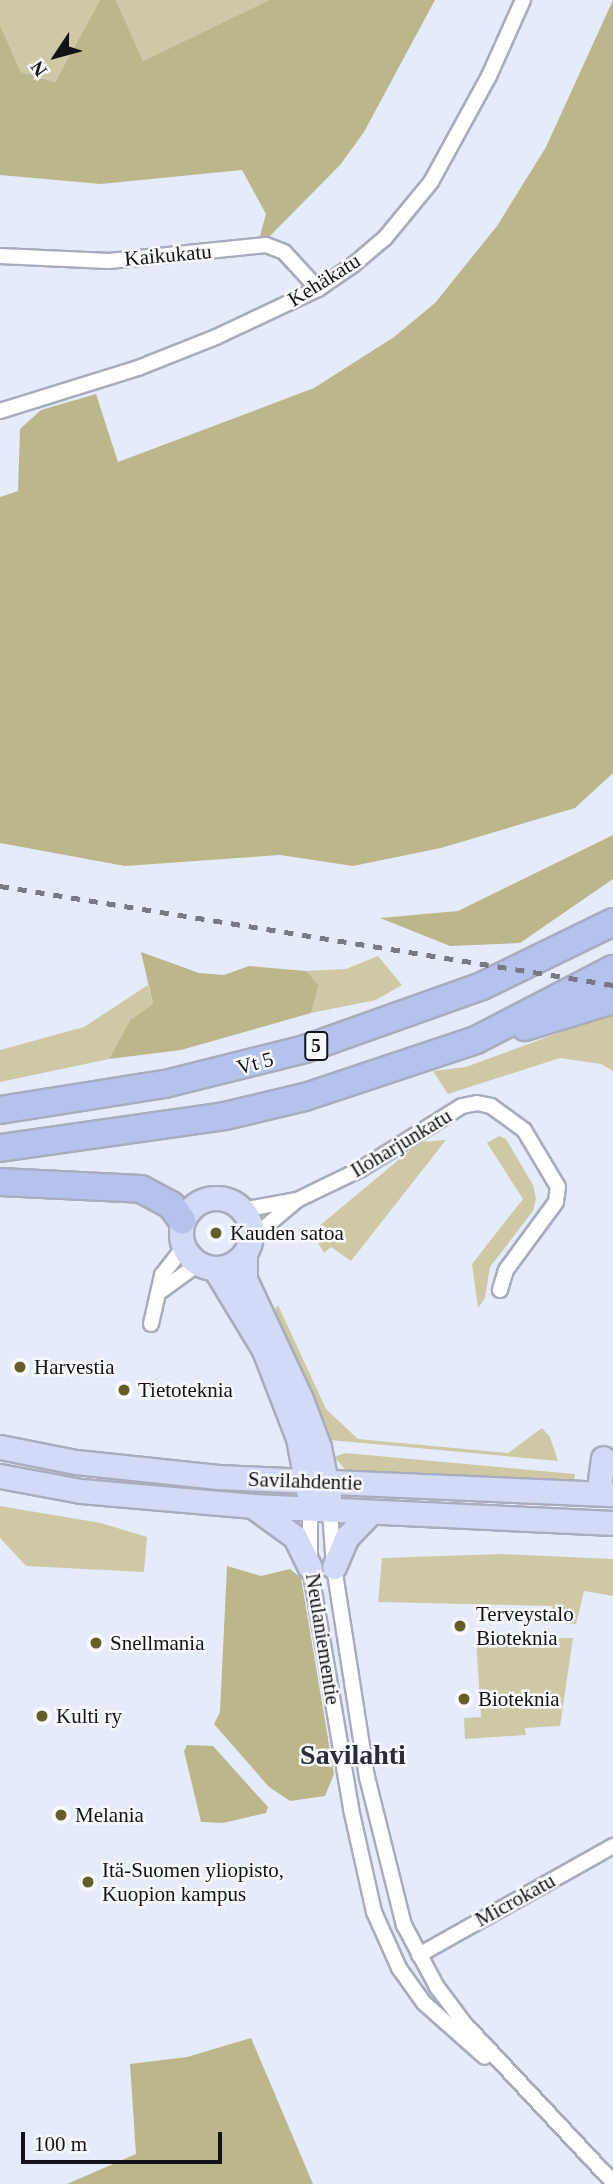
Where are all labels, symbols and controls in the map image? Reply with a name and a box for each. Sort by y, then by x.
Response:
north arrow [21,21,91,91]
text: N [26,57,51,80]
street label: Kaikukatu [123,239,213,271]
street label: Kehäkatu [283,248,365,312]
road number: 5 [304,1030,328,1062]
street label: Vt 5 [234,1046,276,1080]
street label: Iloharjunkatu [346,1103,456,1183]
place label: Kauden satoa [230,1220,344,1246]
marker: Kauden satoa [208,1225,224,1241]
place label: Harvestia [34,1354,114,1380]
marker: Harvestia [12,1359,28,1375]
place label: Tietoteknia [138,1377,233,1403]
marker: Tietoteknia [116,1382,132,1398]
street label: Savilahdentie [247,1466,363,1496]
street label: Neulaniementie [300,1571,346,1707]
place label: Terveystalo Bioteknia [476,1601,574,1651]
marker: Terveystalo Bioteknia [450,1616,470,1636]
place label: Snellmania [110,1630,204,1656]
marker: Snellmania [88,1635,104,1651]
place label: Bioteknia [478,1686,560,1712]
marker: Bioteknia [456,1691,472,1707]
place label: Kulti ry [56,1703,122,1729]
marker: Kulti ry [34,1708,50,1724]
district label: Savilahti [300,1738,406,1772]
place label: Melania [75,1802,144,1828]
marker: Melania [53,1807,69,1823]
place label: Itä-Suomen yliopisto, Kuopion kampus [102,1857,284,1907]
street label: Microkatu [471,1868,559,1932]
marker: Itä-Suomen yliopisto, Kuopion kampus [80,1874,96,1890]
scale bar [24,2118,226,2162]
text: 100 m [34,2132,87,2156]

